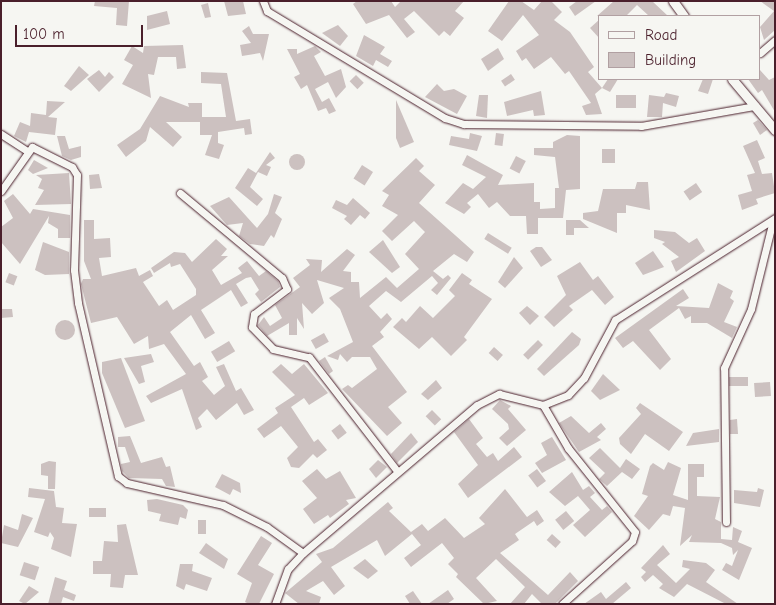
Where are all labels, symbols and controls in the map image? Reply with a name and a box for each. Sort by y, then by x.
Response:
scale bar [18,15,145,47]
legend [598,15,761,80]
text: 100 m [23,25,65,43]
text: Road [645,26,677,44]
text: Building [645,51,696,69]

